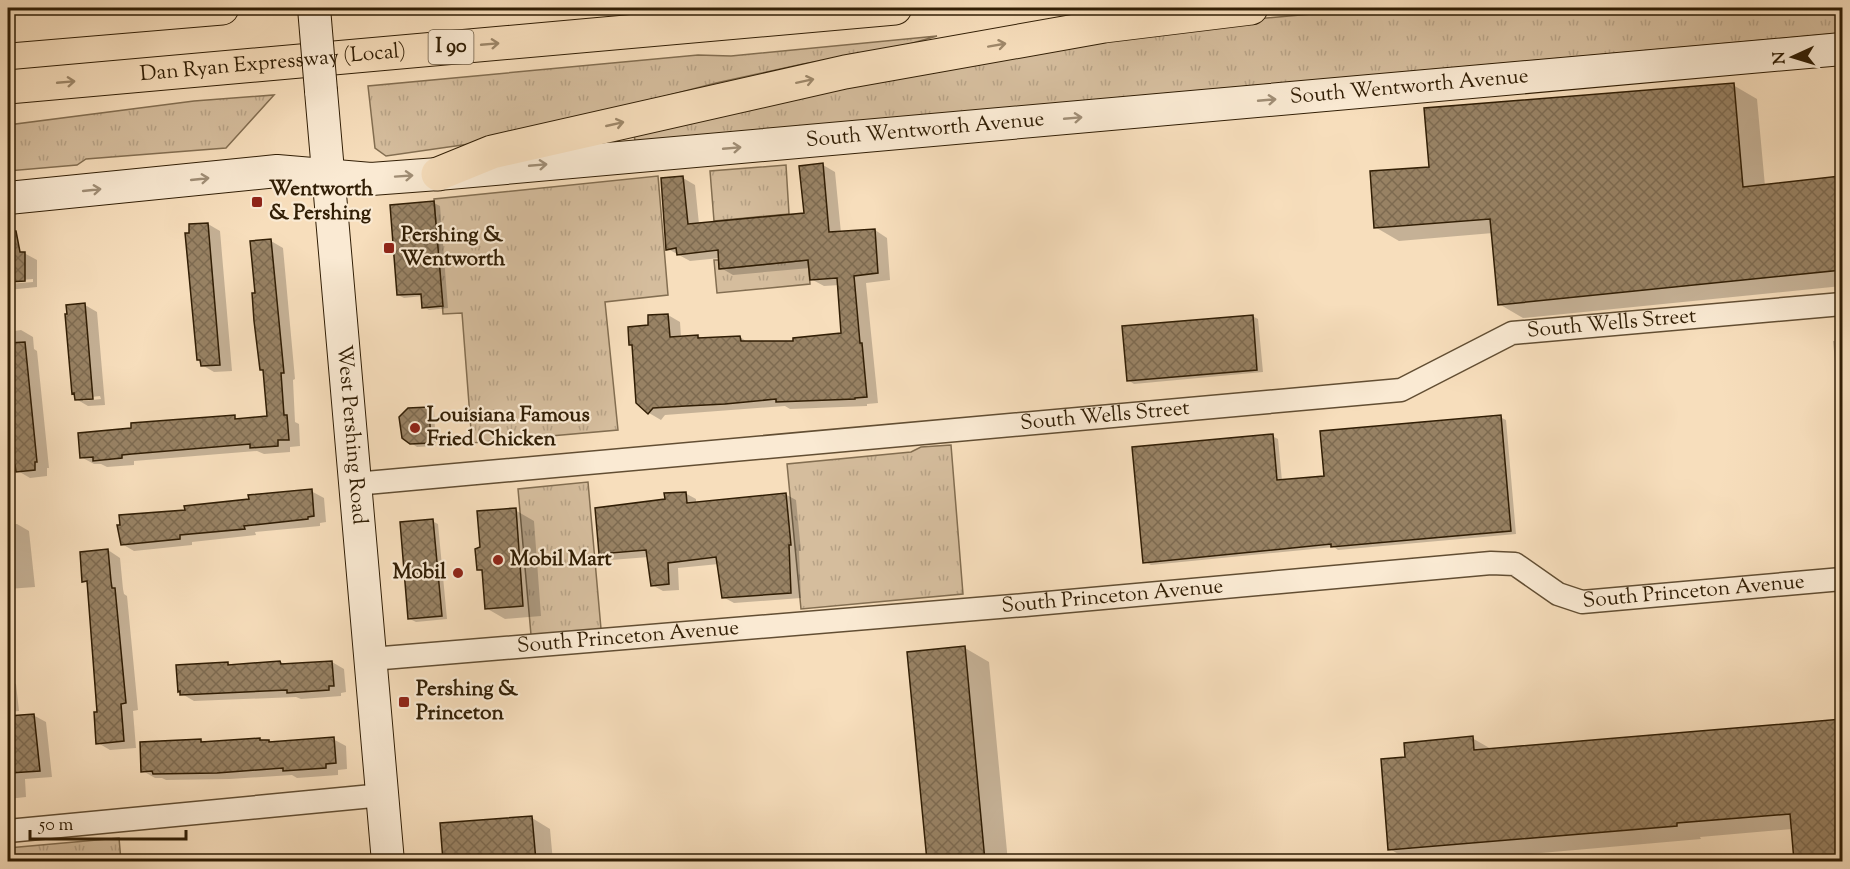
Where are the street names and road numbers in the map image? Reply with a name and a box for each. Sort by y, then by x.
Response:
road number: I 90 [428,30,474,64]
street label: Dan Ryan Expressway (Local) [139,37,407,90]
street label: South Wentworth Avenue [1289,62,1530,113]
street label: South Wentworth Avenue [805,105,1046,156]
street label: South Wells Street [1526,302,1698,347]
street label: West Pershing Road [328,344,374,526]
street label: South Wells Street [1019,394,1191,439]
street label: South Princeton Avenue [1581,567,1806,617]
street label: South Princeton Avenue [1000,572,1225,622]
street label: South Princeton Avenue [516,614,740,662]

